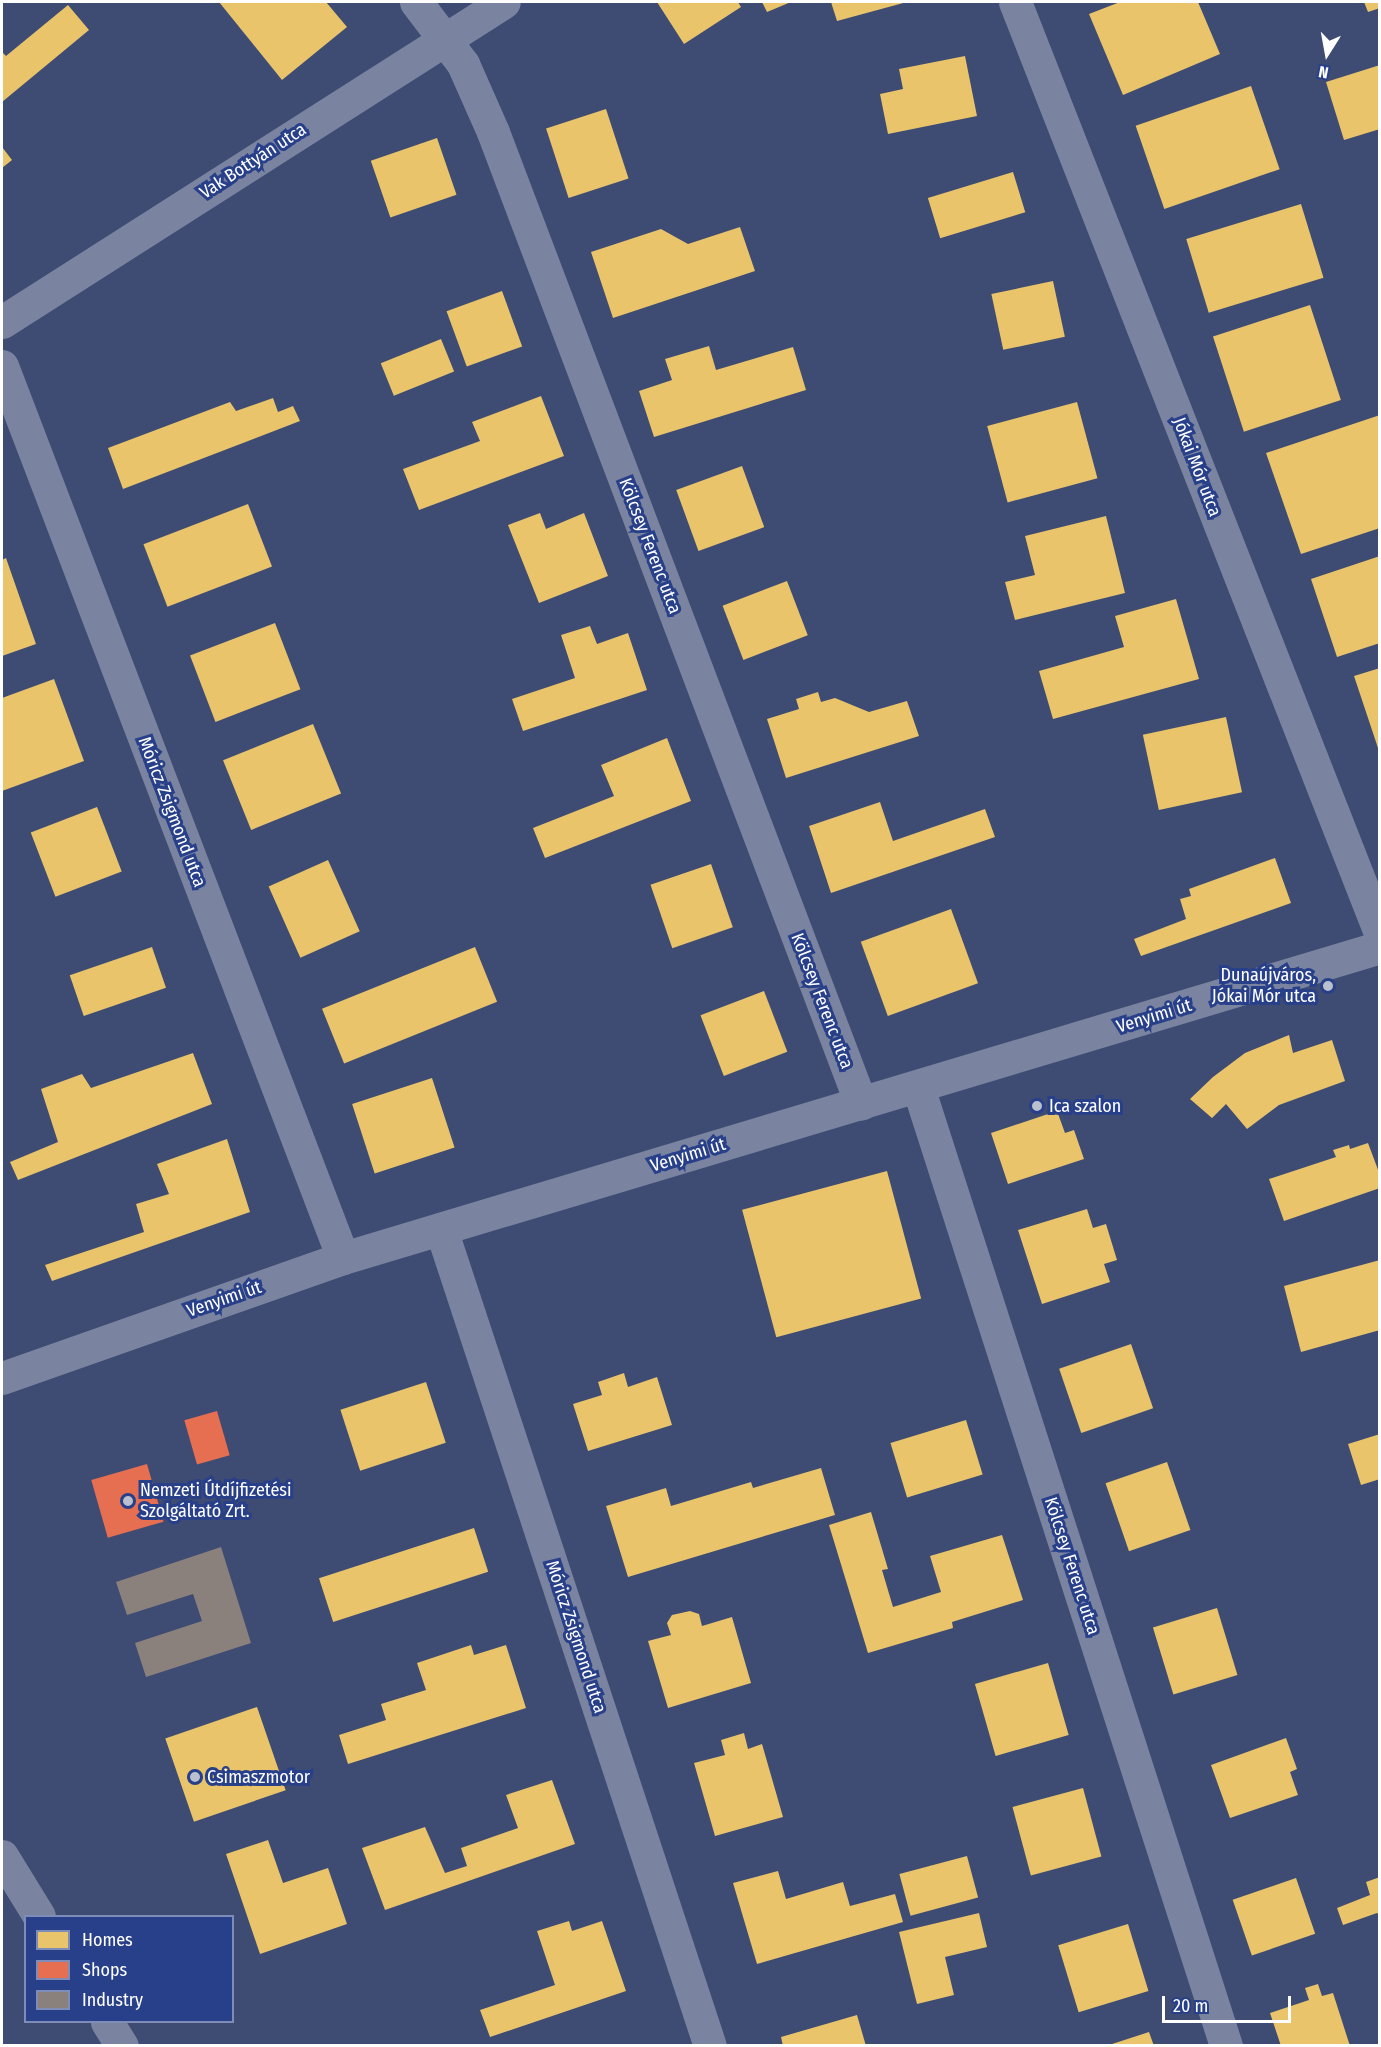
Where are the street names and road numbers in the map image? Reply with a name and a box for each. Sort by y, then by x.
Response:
street label: Vak Bottyán utca [196,119,310,203]
street label: Jókai Mór utca [1168,414,1226,520]
street label: Kölcsey Ferenc utca [614,475,686,617]
street label: Móricz Zsigmond utca [133,734,211,890]
street label: Kölcsey Ferenc utca [786,930,858,1072]
street label: Venyimi út [1114,994,1194,1038]
street label: Venyimi út [648,1133,728,1177]
street label: Venyimi út [184,1276,264,1322]
street label: Kölcsey Ferenc utca [1040,1494,1104,1638]
street label: Móricz Zsigmond utca [541,1558,611,1716]

